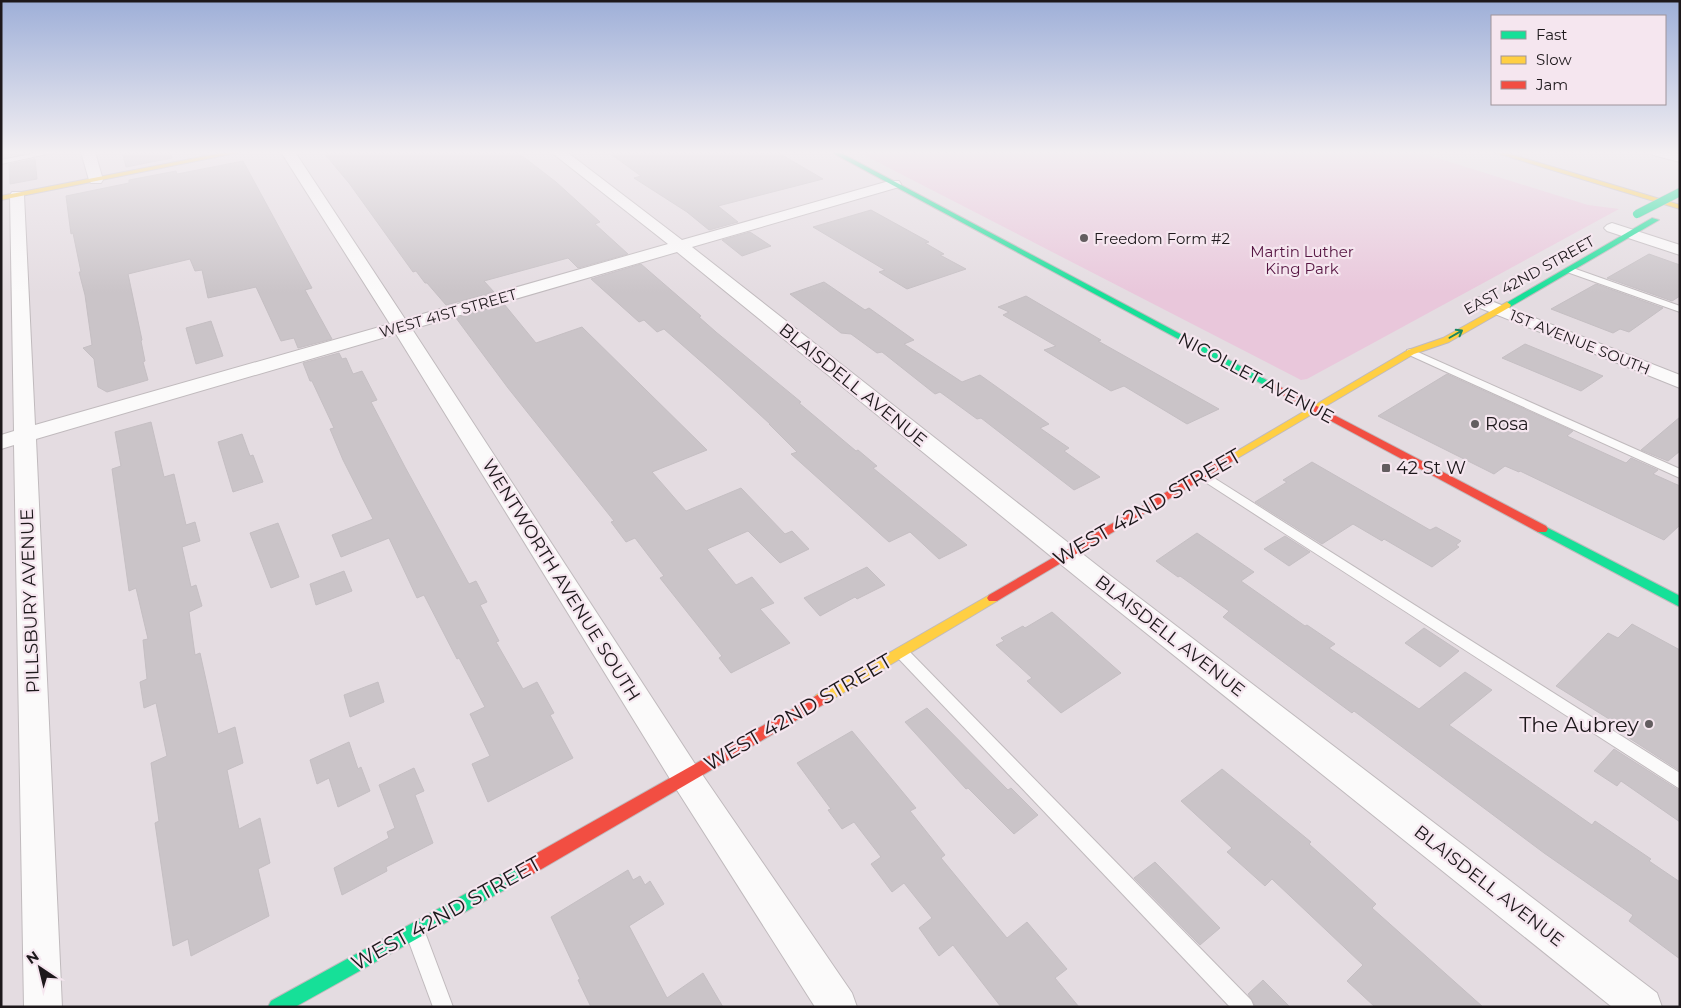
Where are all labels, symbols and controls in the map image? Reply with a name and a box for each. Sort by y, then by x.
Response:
legend [1491,15,1666,105]
text: Fast [1536,25,1567,44]
text: Slow [1536,50,1572,69]
text: Jam [1535,75,1568,94]
place label: Freedom Form #2 [1094,229,1230,248]
street label: EAST 42ND STREET [1460,231,1598,319]
marker: Freedom Form #2 [1078,232,1090,244]
park label: Martin Luther King Park [1250,242,1354,278]
street label: WEST 41ST STREET [377,284,519,342]
street label: 1ST AVENUE SOUTH [1507,305,1653,379]
street label: BLAISDELL AVENUE [775,319,931,451]
street label: NICOLLET AVENUE [1174,328,1338,428]
one-way arrow [1448,329,1463,338]
place label: Rosa [1485,413,1529,435]
marker: Rosa [1469,418,1481,430]
street label: WEST 42ND STREET [1048,443,1246,571]
street label: WENTWORTH AVENUE SOUTH [477,455,645,705]
place label: 42 St W [1396,457,1466,479]
marker: 42 St W [1380,462,1392,474]
street label: PILLSBURY AVENUE [16,508,44,694]
street label: BLAISDELL AVENUE [1091,571,1249,701]
street label: WEST 42ND STREET [699,648,897,776]
place label: The Aubrey [1519,712,1640,737]
marker: The Aubrey [1643,718,1655,730]
street label: BLAISDELL AVENUE [1410,821,1568,951]
street label: WEST 42ND STREET [347,850,545,976]
north arrow [15,943,65,993]
text: N [23,947,42,968]

